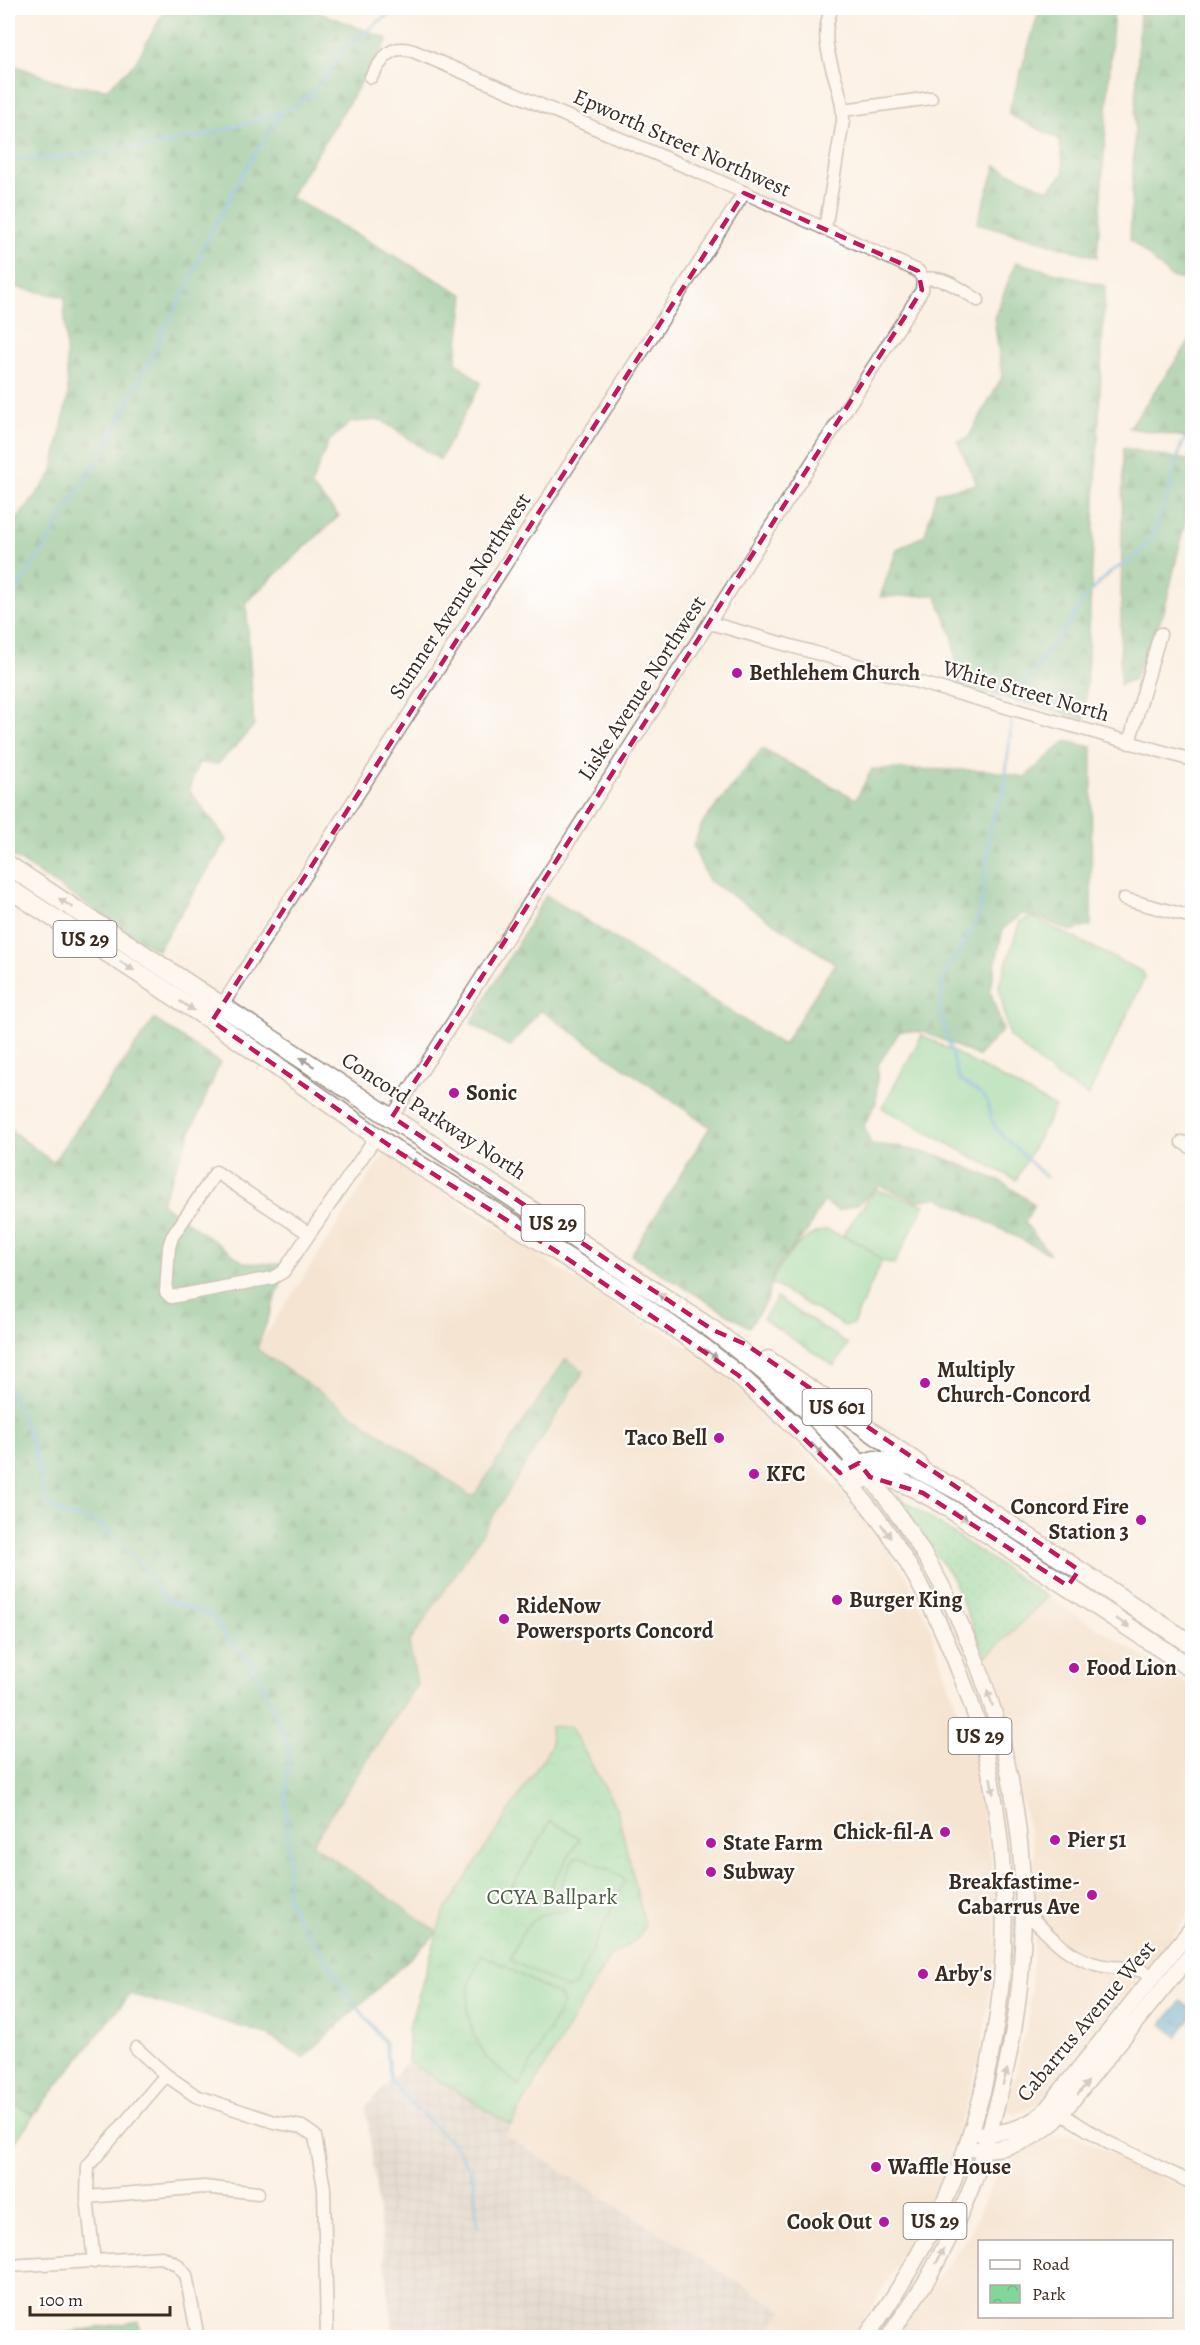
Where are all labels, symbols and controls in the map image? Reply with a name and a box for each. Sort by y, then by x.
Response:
street label: Epworth Street Northwest [569,81,795,205]
street label: Sumner Avenue Northwest [382,487,538,705]
street label: Liske Avenue Northwest [571,590,713,786]
street label: White Street North [938,653,1113,729]
place label: Bethlehem Church [749,658,920,688]
marker: Bethlehem Church [730,666,744,680]
one-way arrow [58,897,74,909]
road number: US 29 [54,921,116,957]
one-way arrow [119,960,135,971]
one-way arrow [179,1000,195,1011]
street label: Concord Parkway North [336,1045,532,1187]
one-way arrow [299,1057,316,1068]
place label: Sonic [466,1078,517,1108]
marker: Sonic [447,1086,461,1100]
one-way arrow [403,1154,419,1166]
road number: US 29 [522,1205,584,1241]
one-way arrow [657,1292,673,1304]
one-way arrow [703,1348,719,1360]
place label: Multiply Church-Concord [937,1355,1091,1410]
marker: Multiply Church-Concord [918,1376,932,1390]
road number: US 601 [802,1389,872,1425]
place label: Taco Bell [625,1423,707,1453]
marker: Taco Bell [712,1431,726,1445]
one-way arrow [810,1442,824,1456]
place label: KFC [766,1459,805,1489]
marker: KFC [747,1467,761,1481]
place label: Concord Fire Station 3 [1010,1492,1129,1547]
one-way arrow [952,1510,968,1522]
marker: Concord Fire Station 3 [1134,1513,1148,1527]
one-way arrow [879,1523,891,1539]
place label: Burger King [849,1585,963,1615]
place label: RideNow Powersports Concord [516,1591,714,1646]
marker: Burger King [830,1593,844,1607]
marker: RideNow Powersports Concord [497,1612,511,1626]
one-way arrow [1115,1617,1131,1629]
place label: Food Lion [1086,1653,1177,1683]
marker: Food Lion [1067,1661,1081,1675]
one-way arrow [984,1689,994,1707]
road number: US 29 [948,1718,1012,1754]
one-way arrow [988,1777,997,1796]
place label: Chick-fil-A [833,1817,933,1847]
marker: Chick-fil-A [938,1825,952,1839]
place label: Pier 51 [1067,1825,1127,1855]
place label: State Farm [723,1828,823,1858]
marker: Pier 51 [1048,1833,1062,1847]
marker: State Farm [704,1836,718,1850]
place label: Subway [723,1857,795,1887]
marker: Subway [704,1865,718,1879]
place label: Breakfastime- Cabarrus Ave [948,1867,1080,1922]
park label: CCYA Ballpark [487,1882,617,1912]
marker: Breakfastime- Cabarrus Ave [1085,1888,1099,1902]
street label: Cabarrus Avenue West [1010,1934,1162,2108]
place label: Arby's [934,1959,992,1989]
marker: Arby's [916,1967,930,1981]
one-way arrow [1001,2068,1010,2086]
one-way arrow [1076,2081,1088,2096]
place label: Waffle House [887,2152,1011,2182]
marker: Waffle House [869,2160,883,2174]
road number: US 29 [904,2203,966,2239]
place label: Cook Out [787,2207,873,2237]
marker: Cook Out [877,2215,891,2229]
legend [978,2240,1173,2318]
one-way arrow [935,2247,945,2264]
text: Road [1032,2252,1070,2276]
scale bar [30,2279,170,2317]
text: Park [1032,2282,1066,2306]
text: 100 m [39,2288,83,2312]

